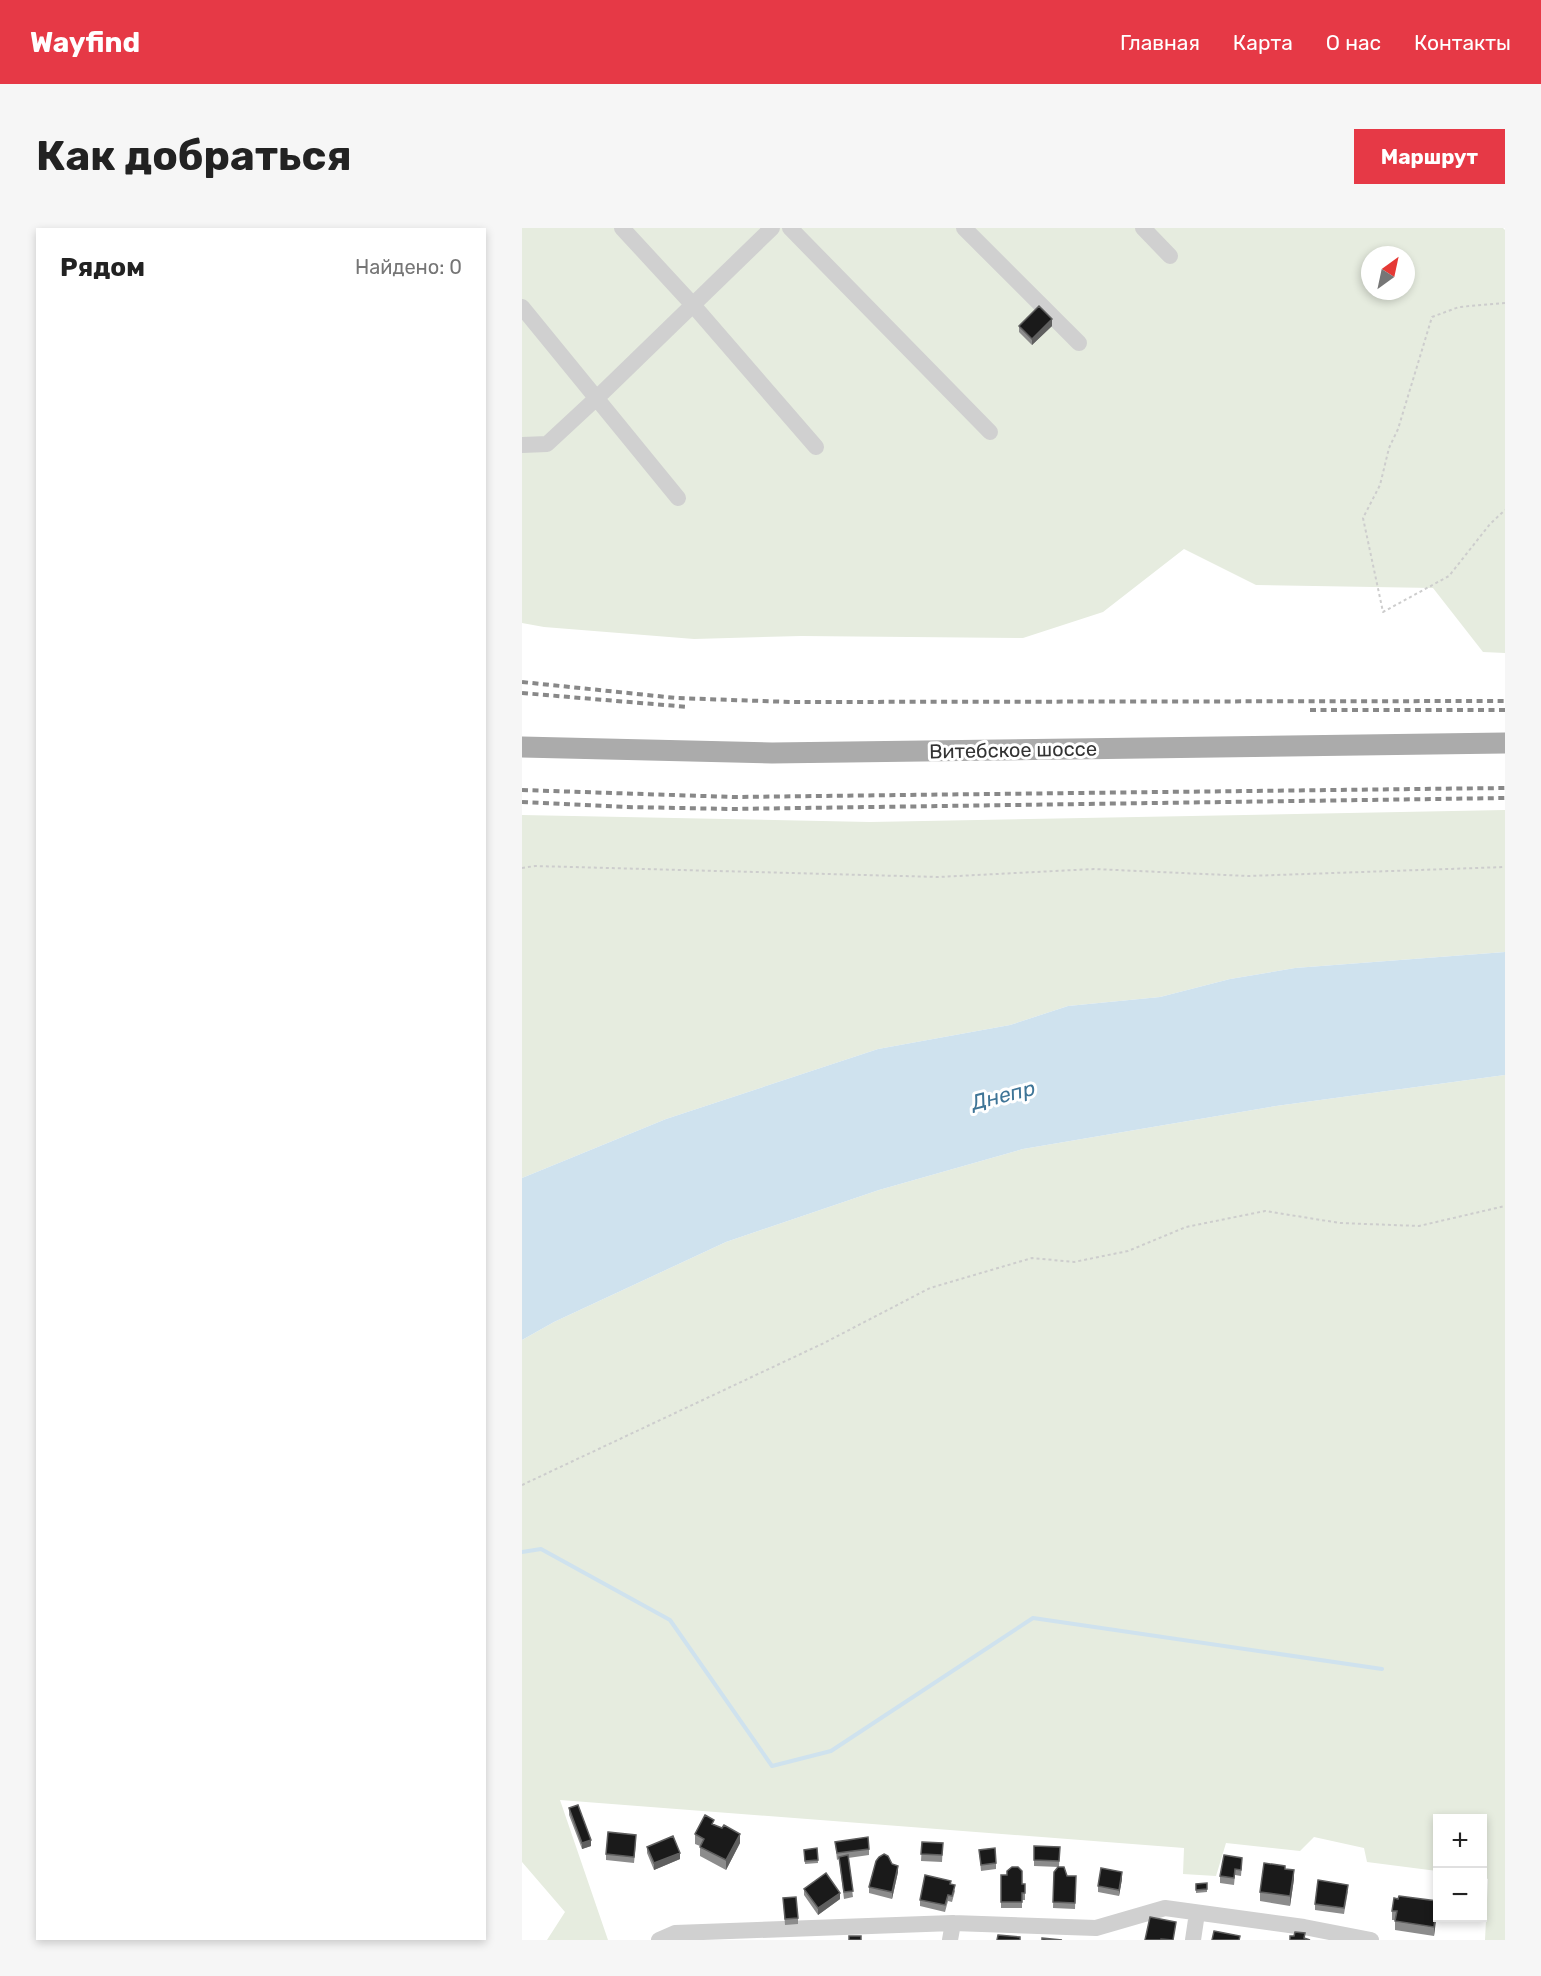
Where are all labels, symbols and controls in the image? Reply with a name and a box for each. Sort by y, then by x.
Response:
text: Wayfind [30,26,140,59]
text: Главная [1120,30,1200,55]
text: Карта [1233,30,1293,55]
text: О нас [1326,30,1381,55]
text: Контакты [1414,30,1511,55]
button: Маршрут [1354,129,1505,184]
text: Как добраться [36,131,352,181]
north arrow [1361,246,1415,300]
text: Рядом [60,252,145,283]
text: Найдено: 0 [355,255,462,279]
street label: Витебское шоссе [929,737,1097,763]
water label: Днепр [967,1075,1038,1115]
map controls [1433,1814,1487,1922]
button: + [1433,1814,1487,1868]
button: − [1433,1868,1487,1922]

